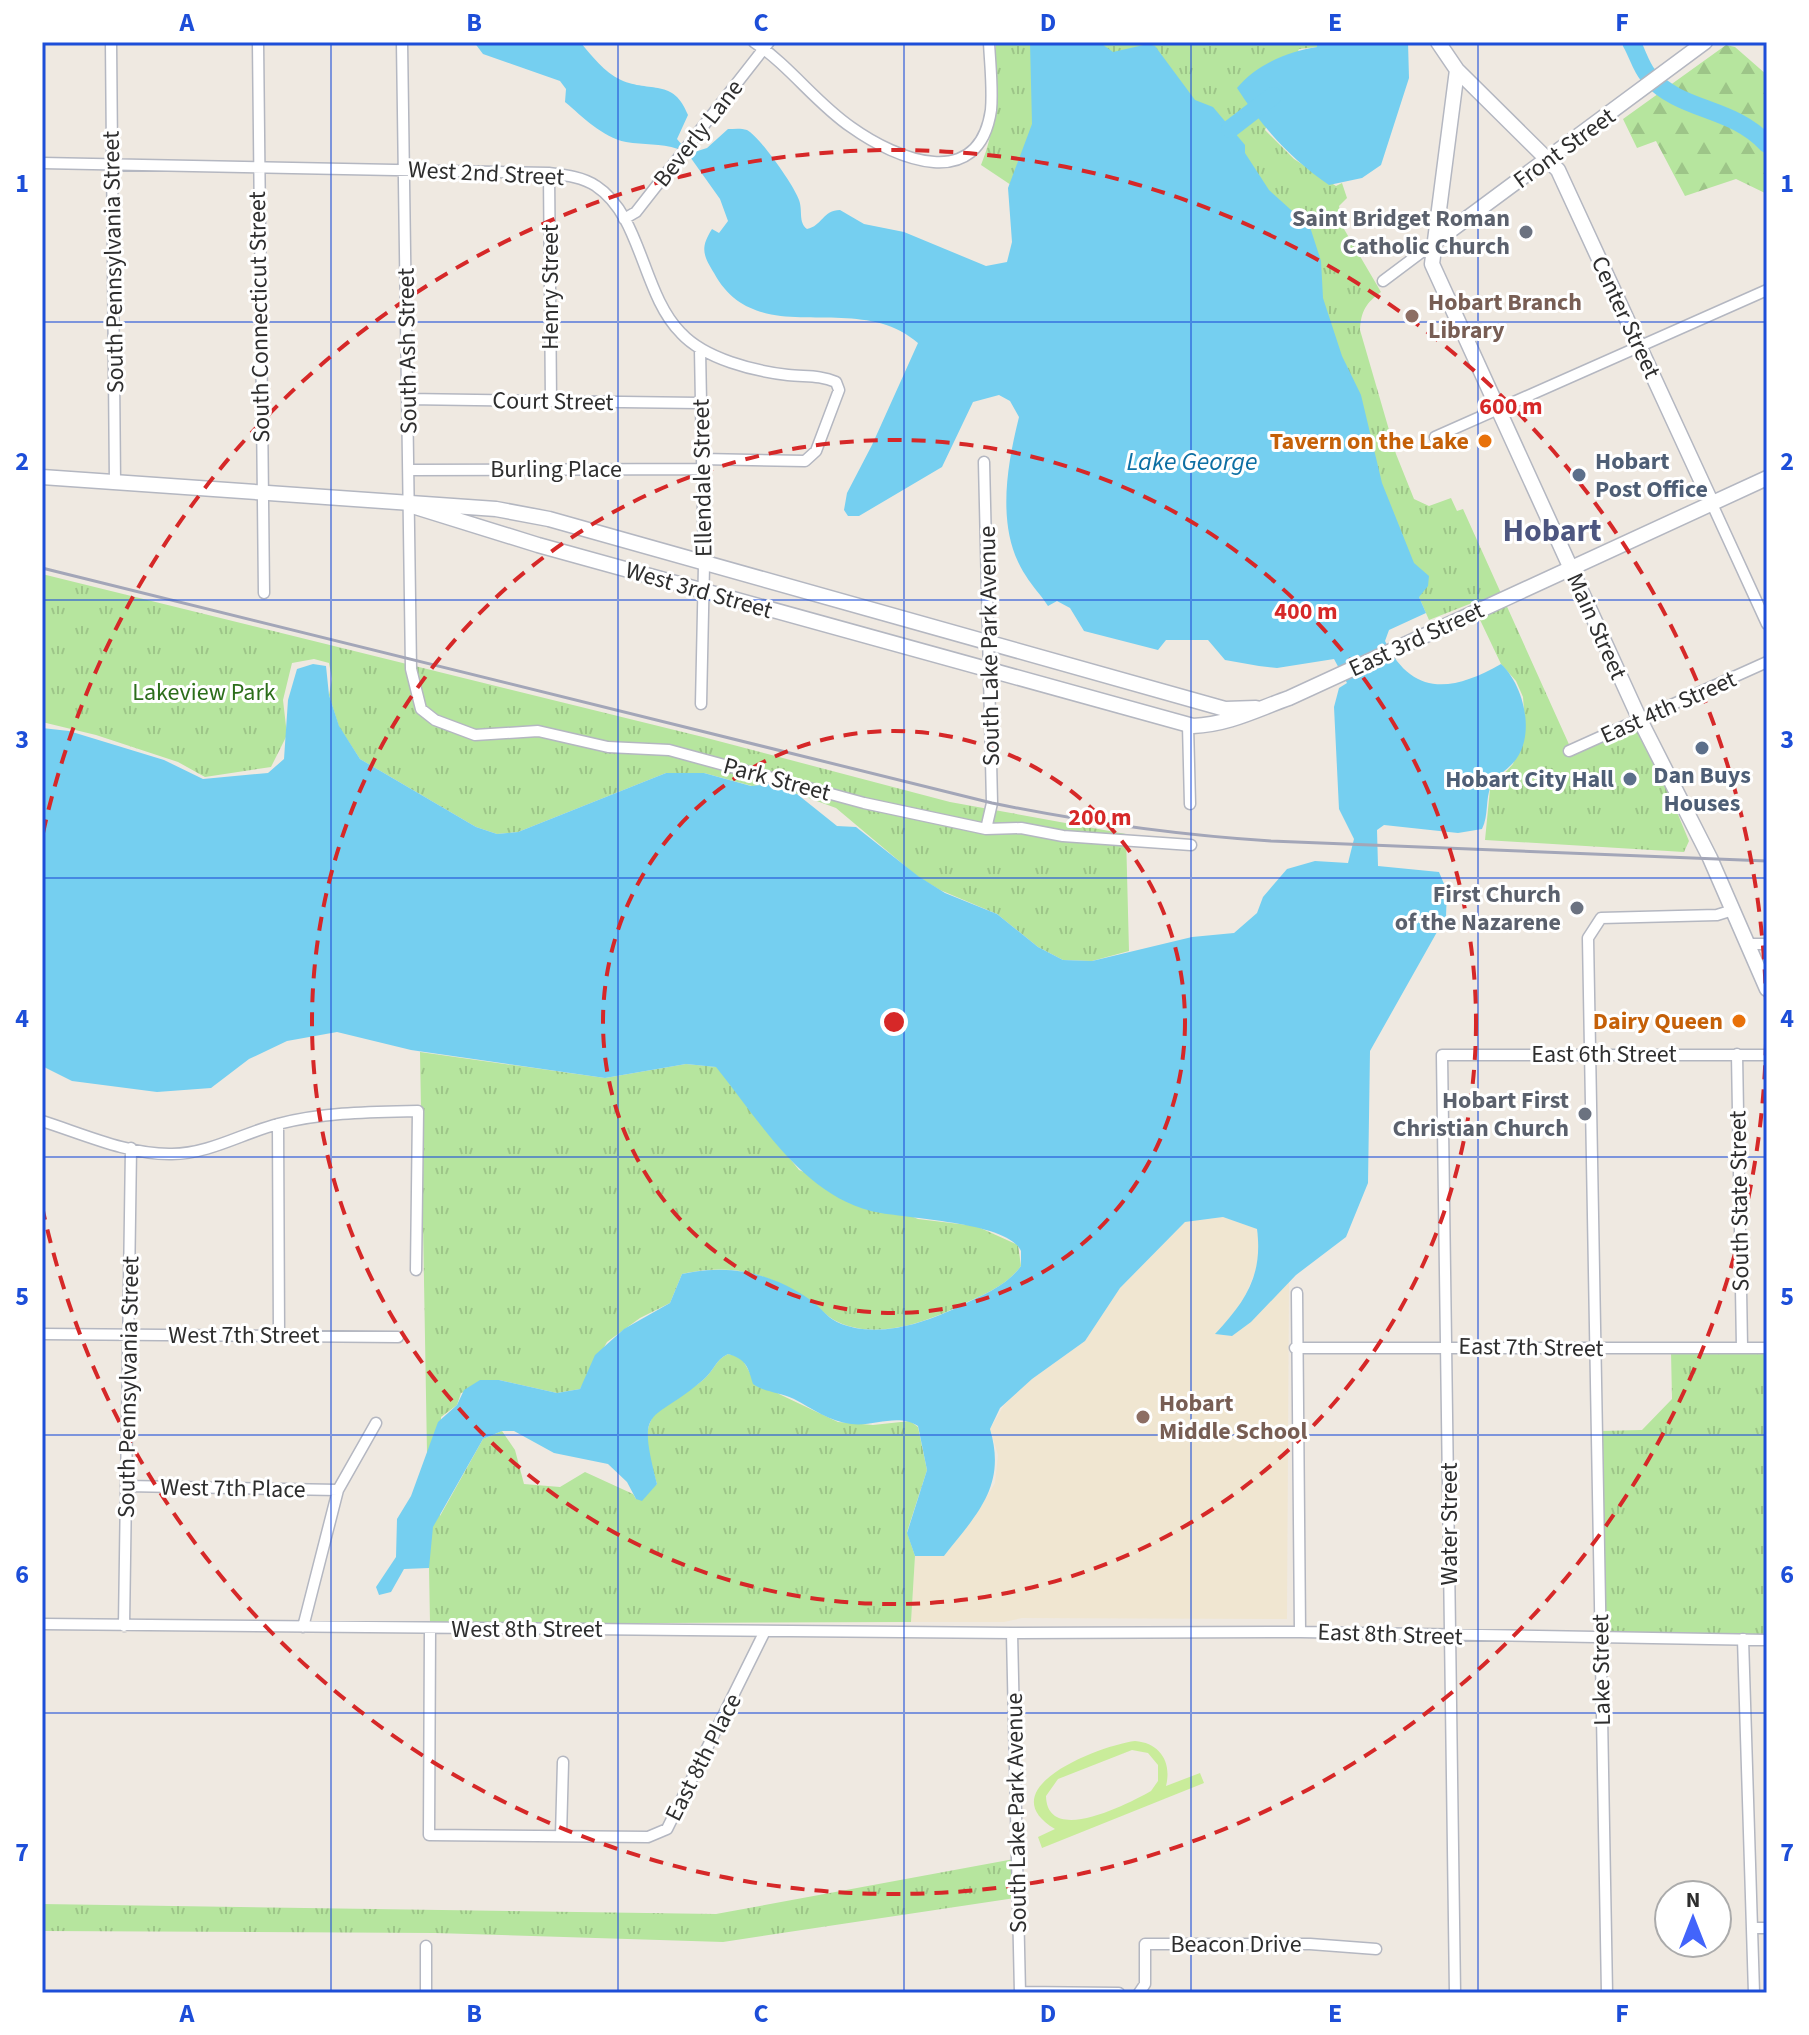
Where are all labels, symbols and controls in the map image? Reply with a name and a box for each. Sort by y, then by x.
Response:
text: A [179,4,196,41]
text: B [466,4,482,41]
text: C [753,4,769,41]
text: D [1040,4,1056,41]
text: E [1328,4,1342,41]
text: F [1615,4,1629,41]
street label: Beverly Lane [645,72,752,195]
street label: Front Street [1506,99,1623,197]
street label: South Pennsylvania Street [94,131,133,393]
street label: West 2nd Street [407,152,565,195]
text: 1 [15,165,29,202]
text: 1 [1780,165,1794,202]
street label: South Connecticut Street [240,191,279,443]
place label: Saint Bridget Roman Catholic Church [1292,201,1510,264]
marker: Saint Bridget Roman Catholic Church [1517,223,1535,241]
street label: Henry Street [533,224,568,350]
street label: Center Street [1582,250,1669,384]
street label: South Ash Street [389,267,426,435]
place label: Hobart Branch Library [1428,285,1582,348]
marker: Hobart Branch Library [1403,307,1421,325]
street label: Court Street [492,383,614,420]
text: 600 m [1479,389,1543,424]
street label: Ellendale Street [684,399,721,557]
place label: Tavern on the Lake [1270,424,1469,459]
marker: Tavern on the Lake [1476,432,1494,450]
text: 2 [15,443,29,480]
water label: Lake George [1126,443,1258,480]
text: 2 [1780,443,1794,480]
place label: Hobart Post Office [1595,444,1708,507]
street label: Burling Place [490,452,622,487]
marker: Hobart Post Office [1570,466,1588,484]
district label: Hobart [1502,508,1602,554]
street label: South Lake Park Avenue [970,526,1009,766]
street label: West 3rd Street [621,553,777,628]
street label: Main Street [1557,567,1636,685]
street label: East 3rd Street [1343,593,1490,686]
text: 400 m [1274,594,1338,629]
street label: East 4th Street [1595,662,1742,753]
park label: Lakeview Park [132,675,276,710]
text: 3 [15,721,29,758]
text: 3 [1780,721,1794,758]
marker: Dan Buys Houses [1693,739,1711,757]
street label: Park Street [719,748,834,811]
place label: Dan Buys Houses [1653,758,1751,821]
place label: Hobart City Hall [1445,762,1614,797]
marker: Hobart City Hall [1621,770,1639,788]
text: 200 m [1068,800,1132,835]
place label: First Church of the Nazarene [1395,877,1561,940]
marker: First Church of the Nazarene [1568,899,1586,917]
text: 4 [15,1000,29,1037]
text: 4 [1780,1000,1794,1037]
place label: Dairy Queen [1593,1004,1723,1039]
centre of rings [880,1008,908,1036]
marker: Dairy Queen [1730,1012,1748,1030]
street label: East 6th Street [1531,1037,1677,1072]
place label: Hobart First Christian Church [1392,1083,1569,1146]
marker: Hobart First Christian Church [1576,1105,1594,1123]
street label: South State Street [1720,1110,1759,1292]
street label: South Pennsylvania Street [109,1256,148,1518]
text: 5 [15,1278,29,1315]
text: 5 [1780,1278,1794,1315]
street label: West 7th Street [168,1318,320,1353]
street label: East 7th Street [1458,1329,1604,1366]
place label: Hobart Middle School [1159,1386,1307,1449]
marker: Hobart Middle School [1134,1408,1152,1426]
street label: Water Street [1432,1462,1467,1586]
street label: West 7th Place [160,1470,306,1507]
text: 6 [15,1556,29,1593]
text: 6 [1780,1556,1794,1593]
street label: West 8th Street [451,1612,603,1647]
street label: East 8th Street [1317,1614,1463,1655]
street label: Lake Street [1583,1614,1620,1726]
street label: East 8th Place [656,1687,751,1827]
street label: South Lake Park Avenue [997,1693,1036,1933]
text: 7 [15,1834,29,1871]
text: 7 [1780,1834,1794,1871]
north arrow [1653,1879,1733,1959]
text: N [1686,1884,1700,1916]
street label: Beacon Drive [1170,1927,1302,1962]
text: A [179,1995,196,2032]
text: B [466,1995,482,2032]
text: C [753,1995,769,2032]
text: D [1040,1995,1056,2032]
text: E [1328,1995,1342,2032]
text: F [1615,1995,1629,2032]

